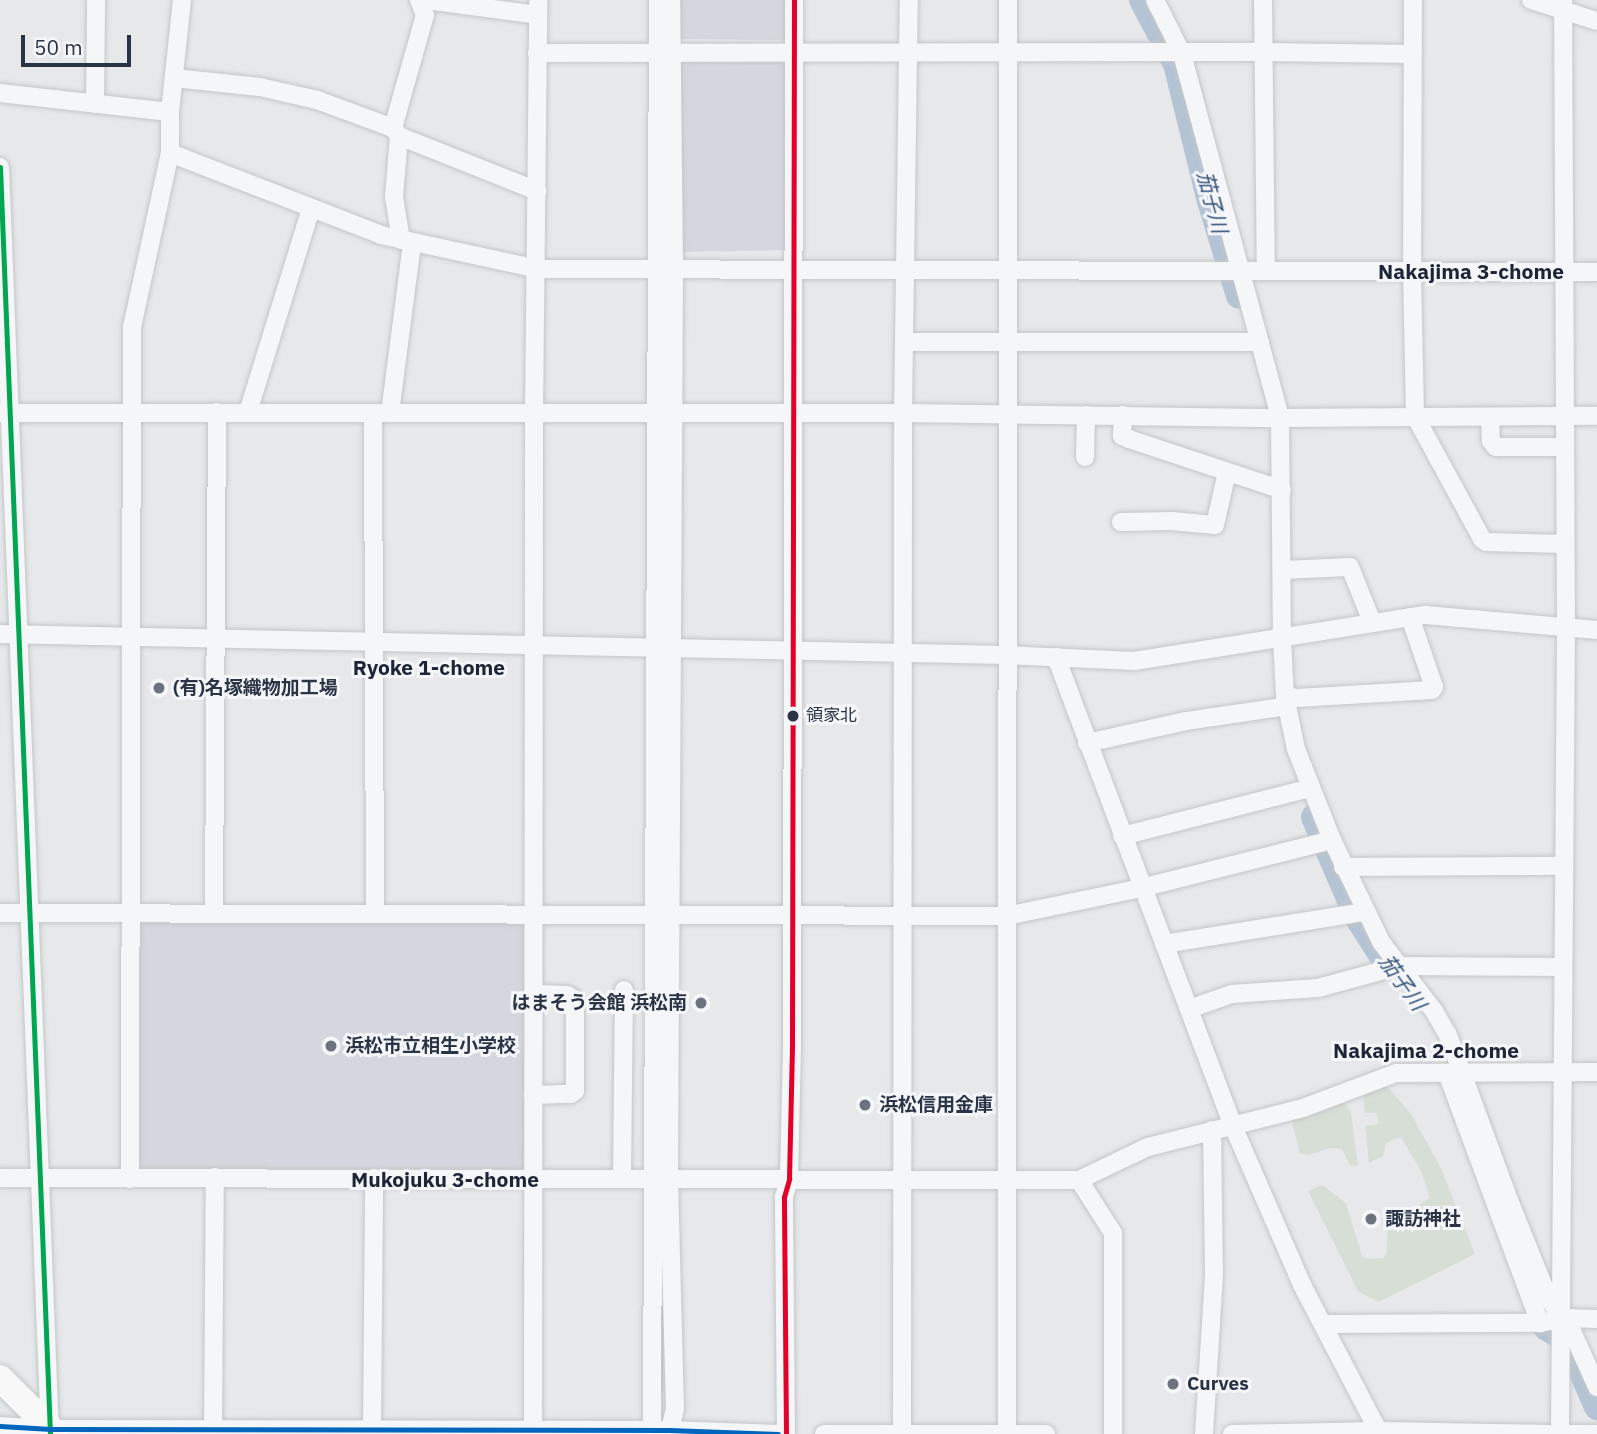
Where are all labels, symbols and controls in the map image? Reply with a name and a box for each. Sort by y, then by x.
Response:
scale bar [24,21,135,65]
text: 50 m [34,33,83,61]
water label: 茄子川 [1193,168,1233,236]
district label: Nakajima 3-chome [1378,258,1564,284]
district label: Ryoke 1-chome [353,654,505,680]
place label: (有)名塚織物加工場 [173,677,338,699]
marker: (有)名塚織物加工場 [151,680,167,696]
place label: 領家北 [806,706,857,726]
marker: 領家北 [786,709,800,723]
water label: 茄子川 [1374,949,1432,1015]
place label: はまそう会館 浜松南 [512,992,687,1014]
marker: はまそう会館 浜松南 [693,995,709,1011]
place label: 浜松市立相生小学校 [345,1035,516,1057]
district label: Nakajima 2-chome [1333,1037,1519,1063]
marker: 浜松市立相生小学校 [323,1038,339,1054]
place label: 浜松信用金庫 [879,1094,993,1116]
marker: 浜松信用金庫 [857,1097,873,1113]
district label: Mukojuku 3-chome [351,1166,539,1192]
place label: 諏訪神社 [1385,1208,1461,1230]
marker: 諏訪神社 [1363,1211,1379,1227]
place label: Curves [1187,1373,1249,1395]
marker: Curves [1165,1376,1181,1392]

